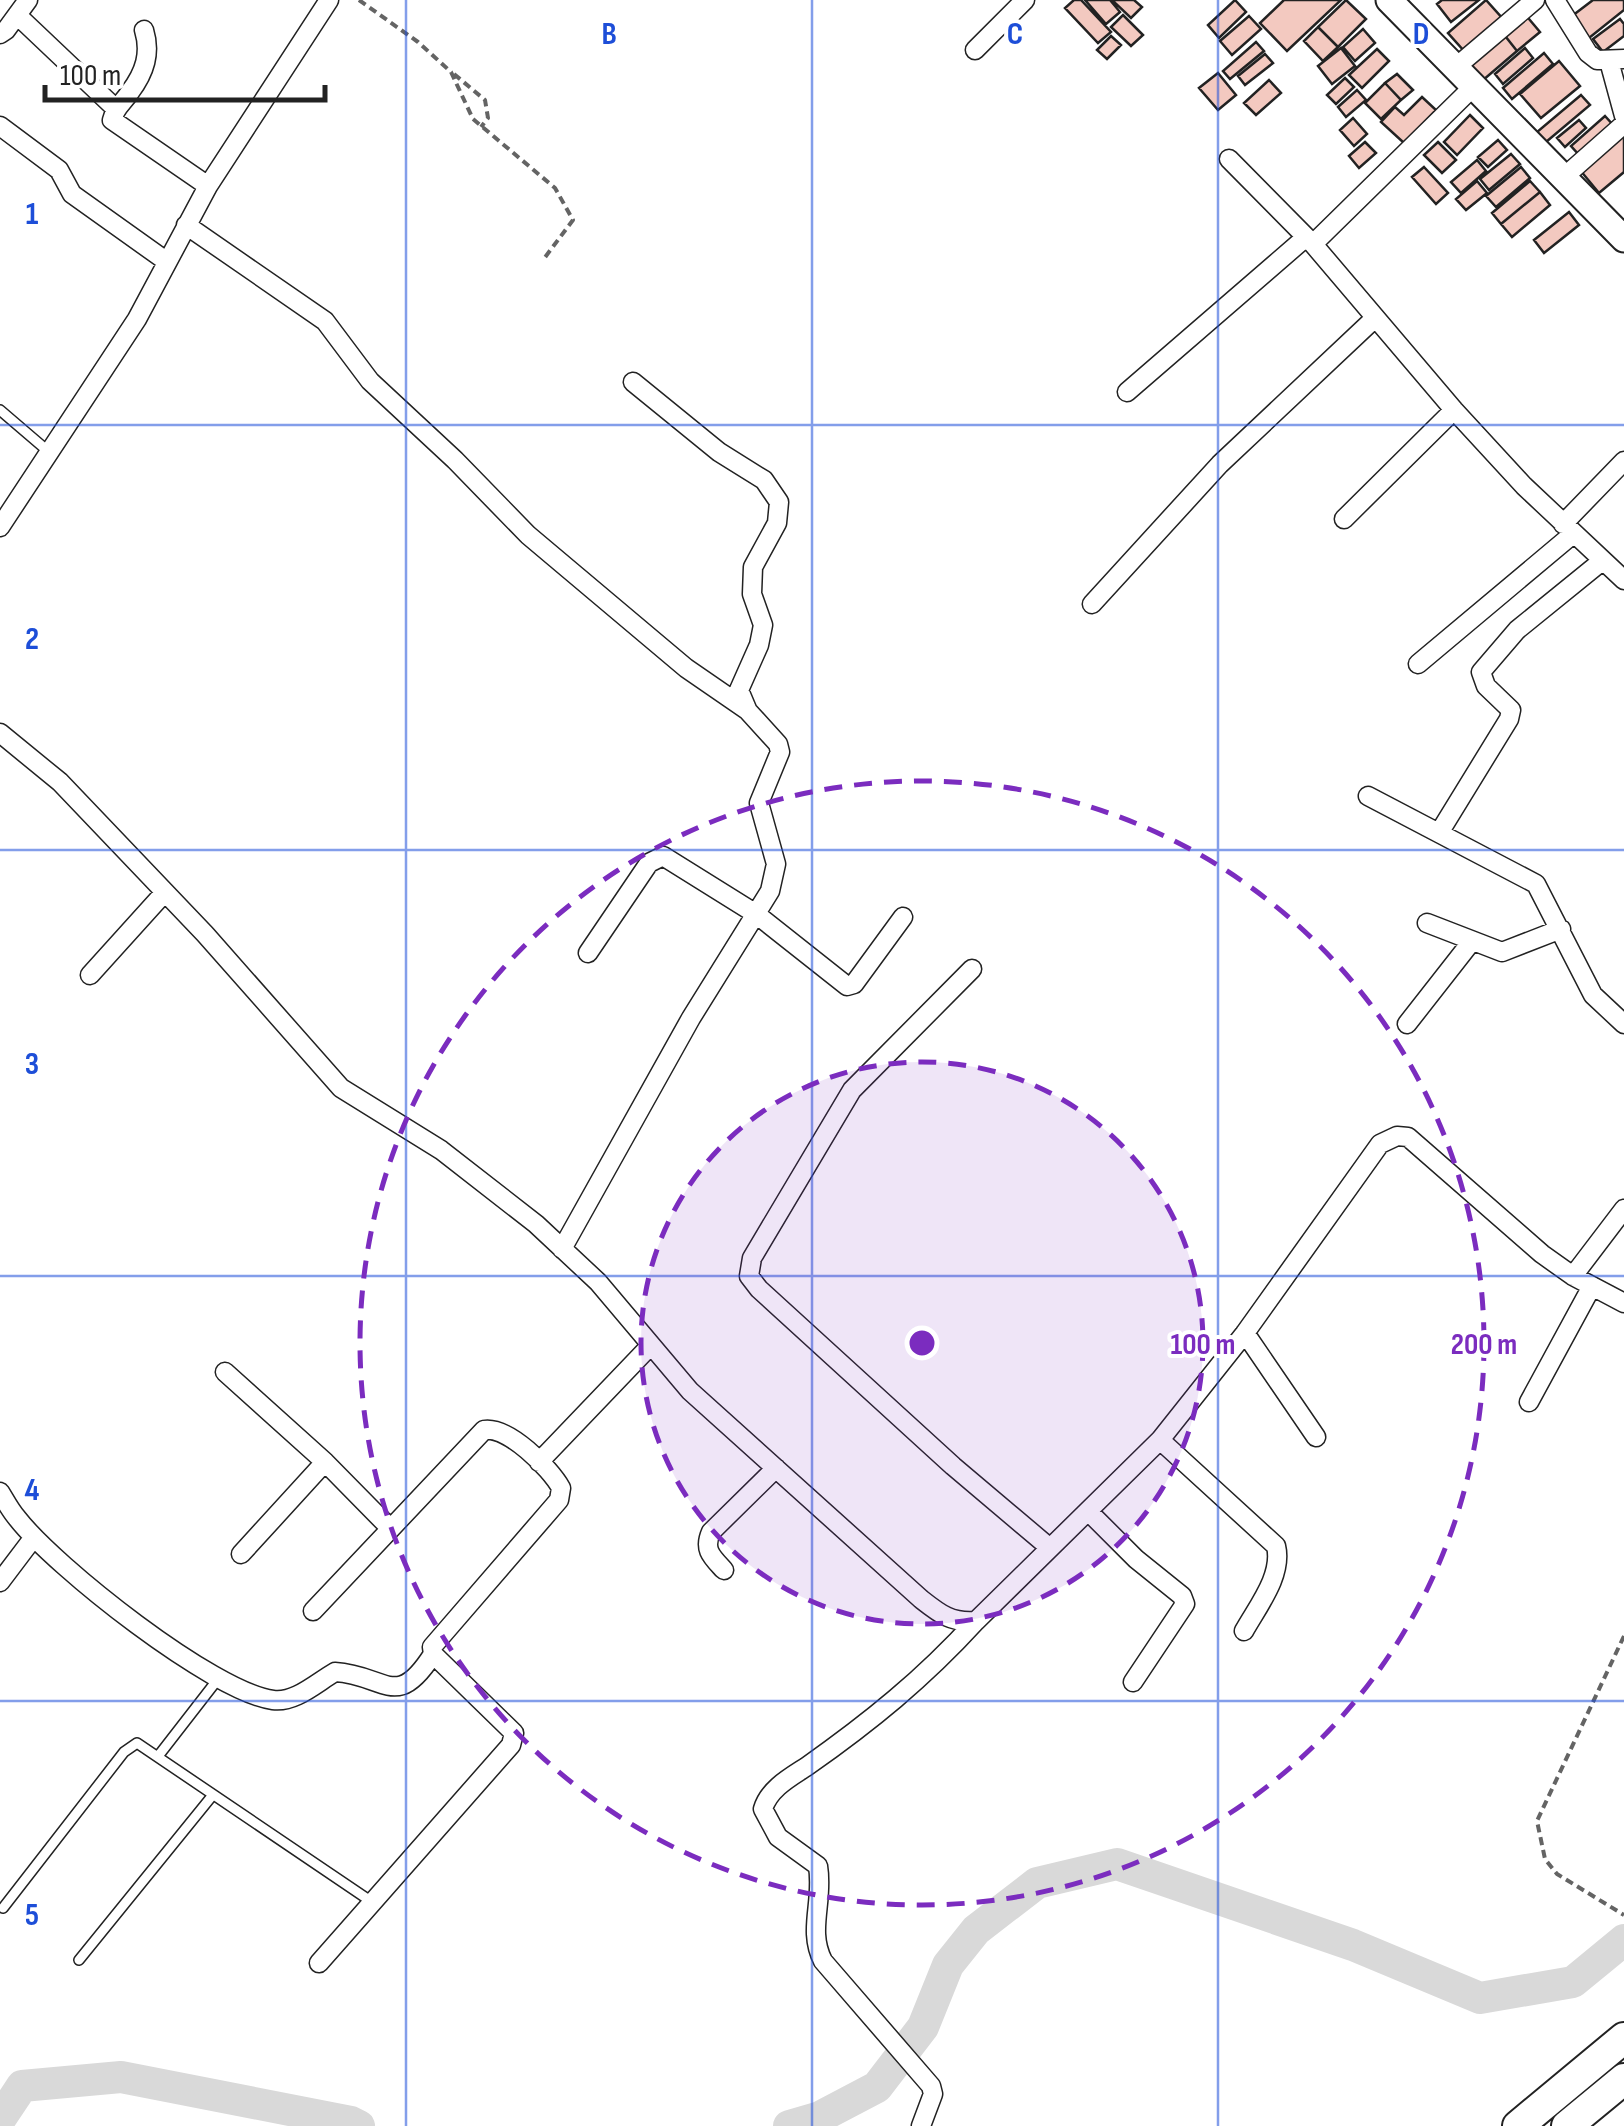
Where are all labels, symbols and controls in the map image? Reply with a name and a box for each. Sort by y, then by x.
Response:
text: B [601,15,617,54]
text: C [1007,15,1023,54]
text: D [1413,15,1429,54]
scale bar [45,40,325,102]
text: 100 m [60,58,121,94]
text: 1 [26,195,39,234]
text: 2 [25,620,39,659]
text: 3 [25,1045,39,1084]
centre of rings [904,1325,940,1361]
text: 100 m [1171,1327,1235,1363]
text: 200 m [1451,1327,1517,1363]
text: 4 [25,1471,40,1510]
text: 5 [25,1896,39,1935]

